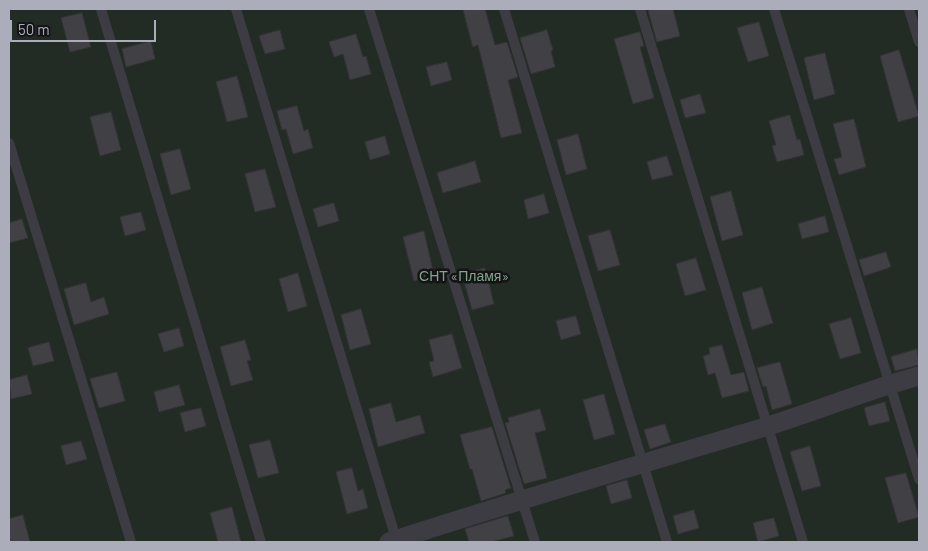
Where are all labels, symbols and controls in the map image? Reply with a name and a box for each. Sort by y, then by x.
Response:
scale bar [12,10,159,42]
text: 50 m [18,20,50,38]
park label: СНТ «Пламя» [419,268,509,284]

